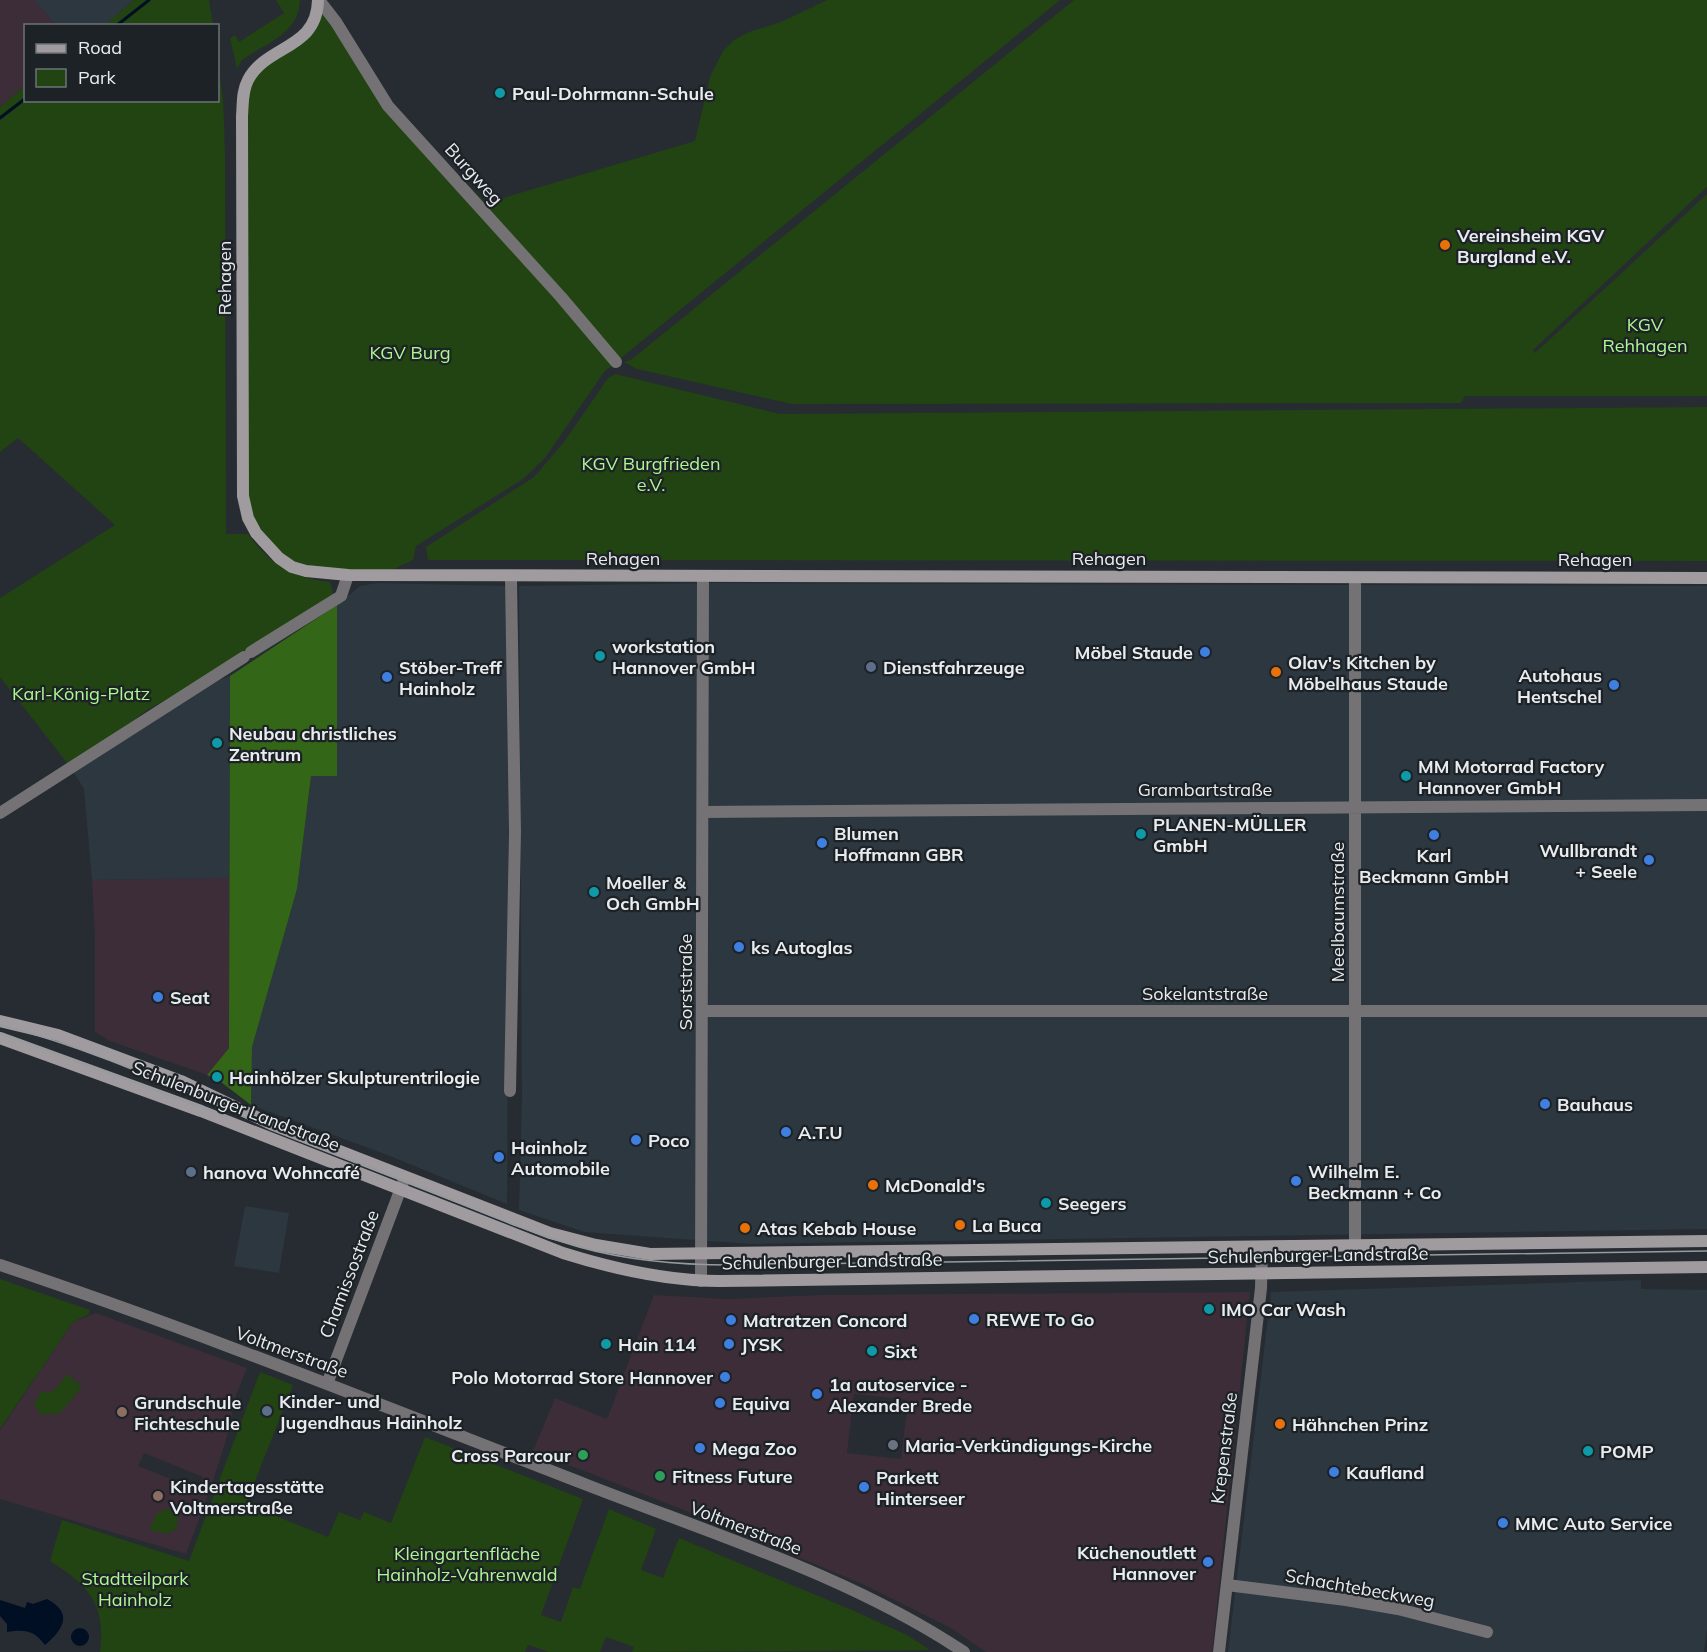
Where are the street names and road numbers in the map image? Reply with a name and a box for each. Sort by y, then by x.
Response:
street label: Burgweg [440,138,508,210]
street label: Rehagen [213,241,236,315]
street label: Rehagen [586,547,660,570]
street label: Rehagen [1072,547,1146,570]
street label: Rehagen [1558,548,1632,571]
street label: Grambartstraße [1138,778,1272,801]
street label: Meelbaumstraße [1326,842,1349,982]
street label: Sorststraße [674,934,697,1030]
street label: Sokelantstraße [1142,982,1268,1005]
street label: Schulenburger Landstraße [129,1056,343,1156]
street label: Chamissostraße [314,1207,384,1341]
street label: Schulenburger Landstraße [1207,1242,1429,1268]
street label: Schulenburger Landstraße [721,1248,943,1274]
street label: Voltmerstraße [233,1321,351,1383]
street label: Krepenstraße [1206,1391,1242,1505]
street label: Voltmerstraße [687,1496,805,1560]
street label: Schachtebeckweg [1283,1564,1437,1612]

